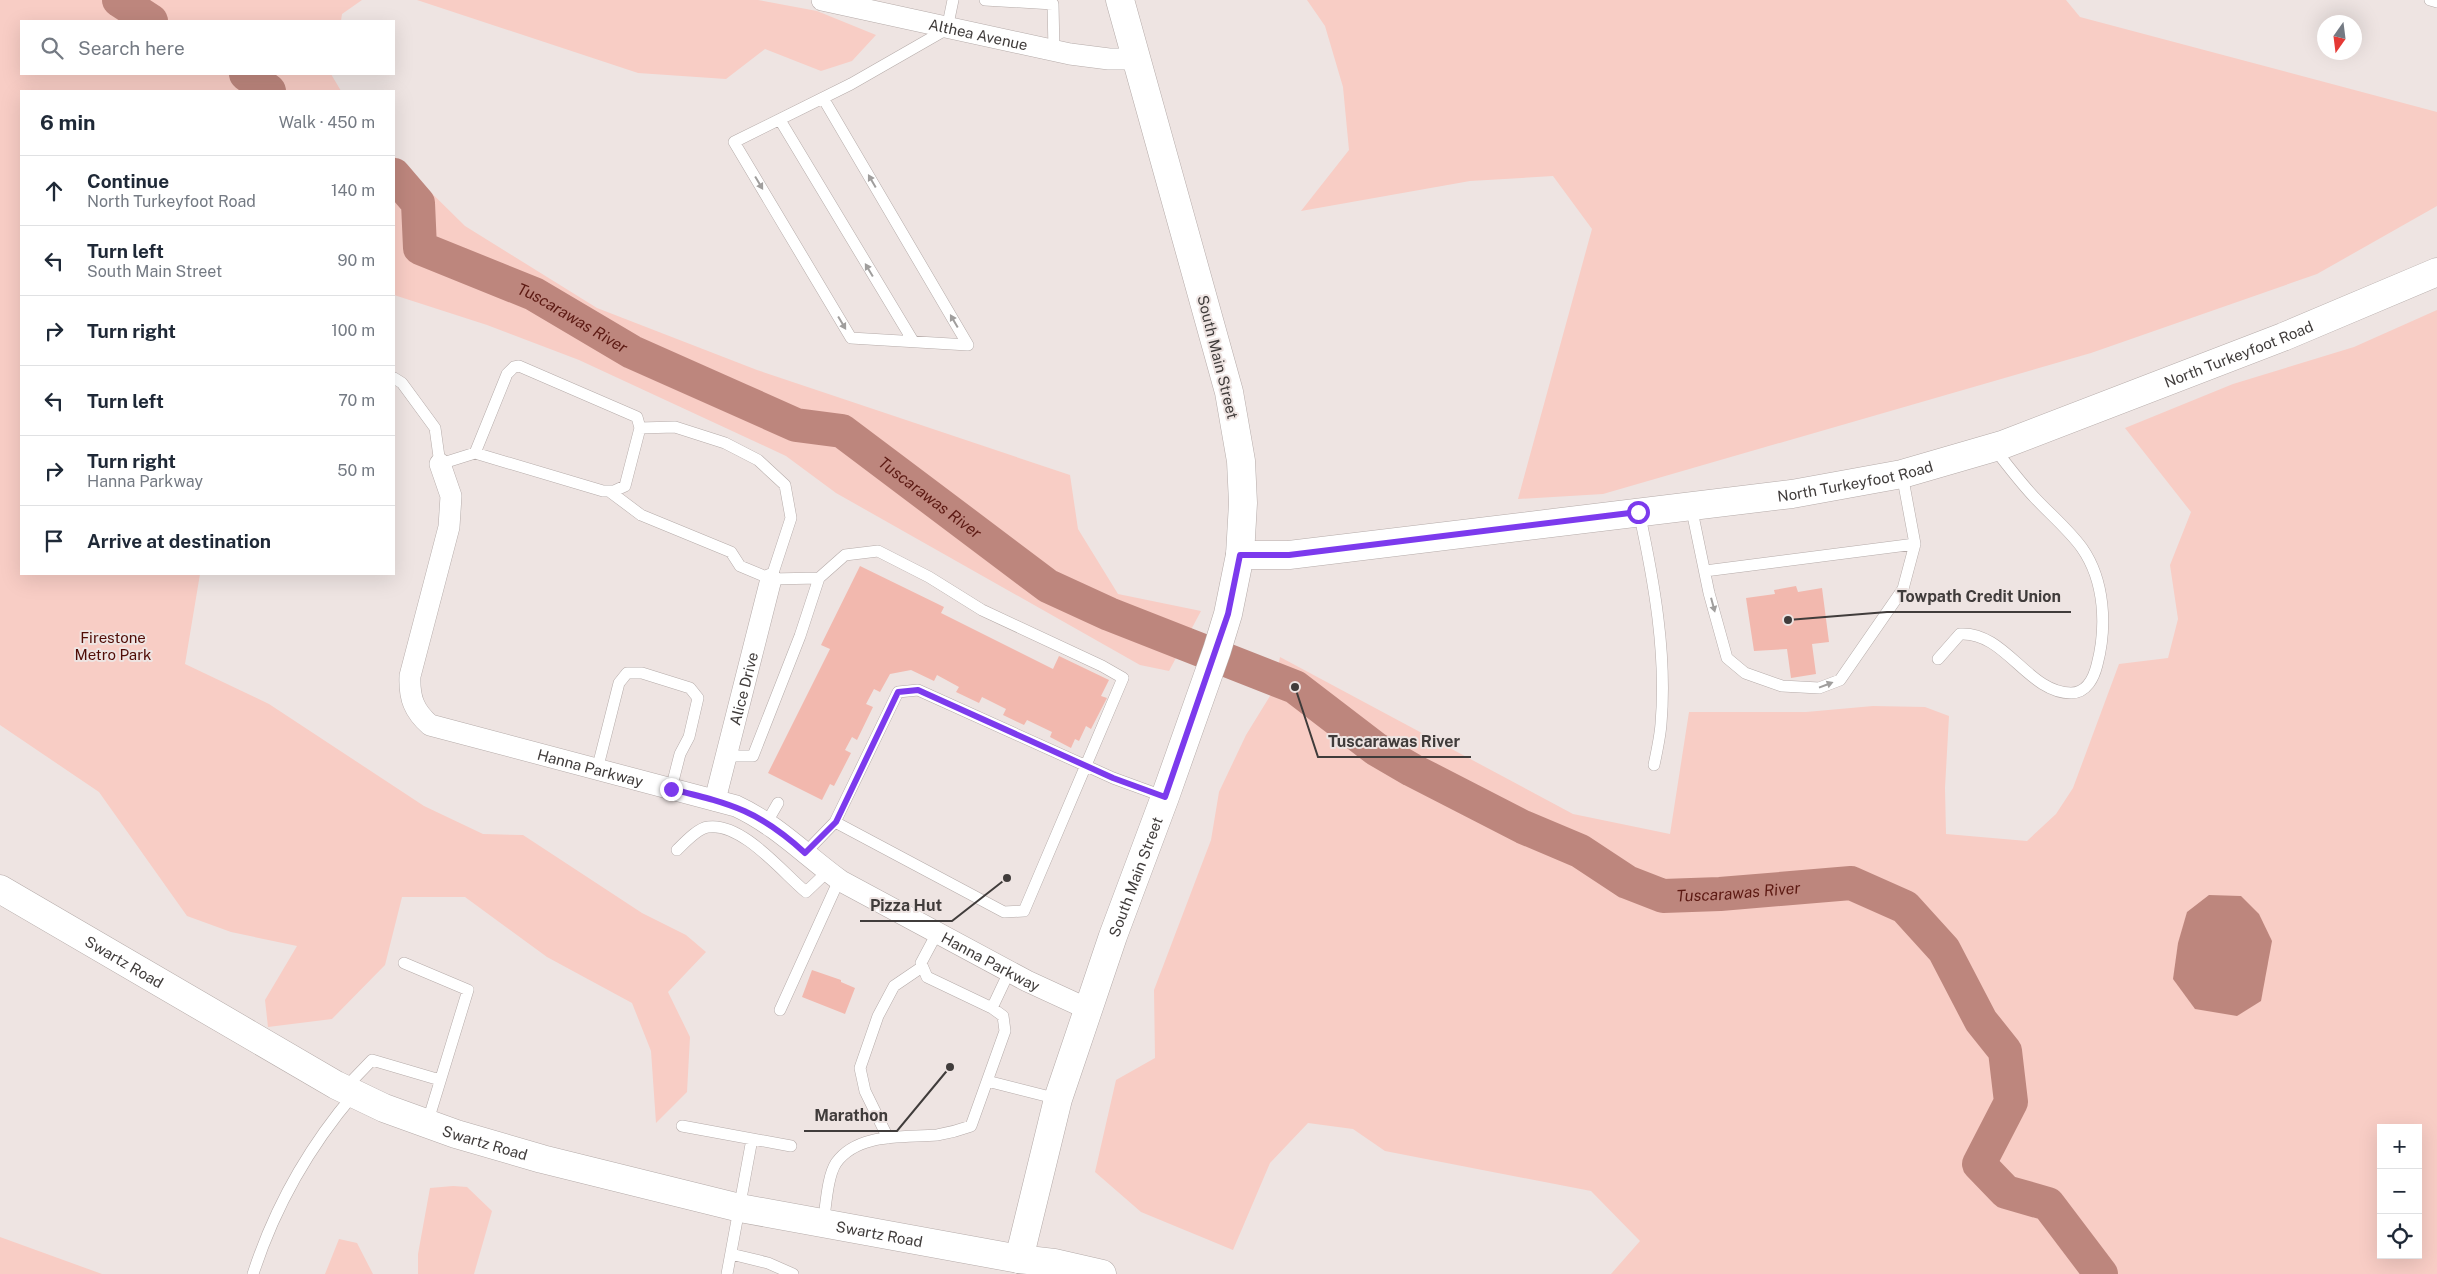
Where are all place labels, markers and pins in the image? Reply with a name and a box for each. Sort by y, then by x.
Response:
callout: Towpath Credit Union [1887,581,2071,612]
callout: Tuscarawas River [1318,726,1471,757]
callout: Pizza Hut [860,890,952,921]
callout: Marathon [804,1100,897,1131]

